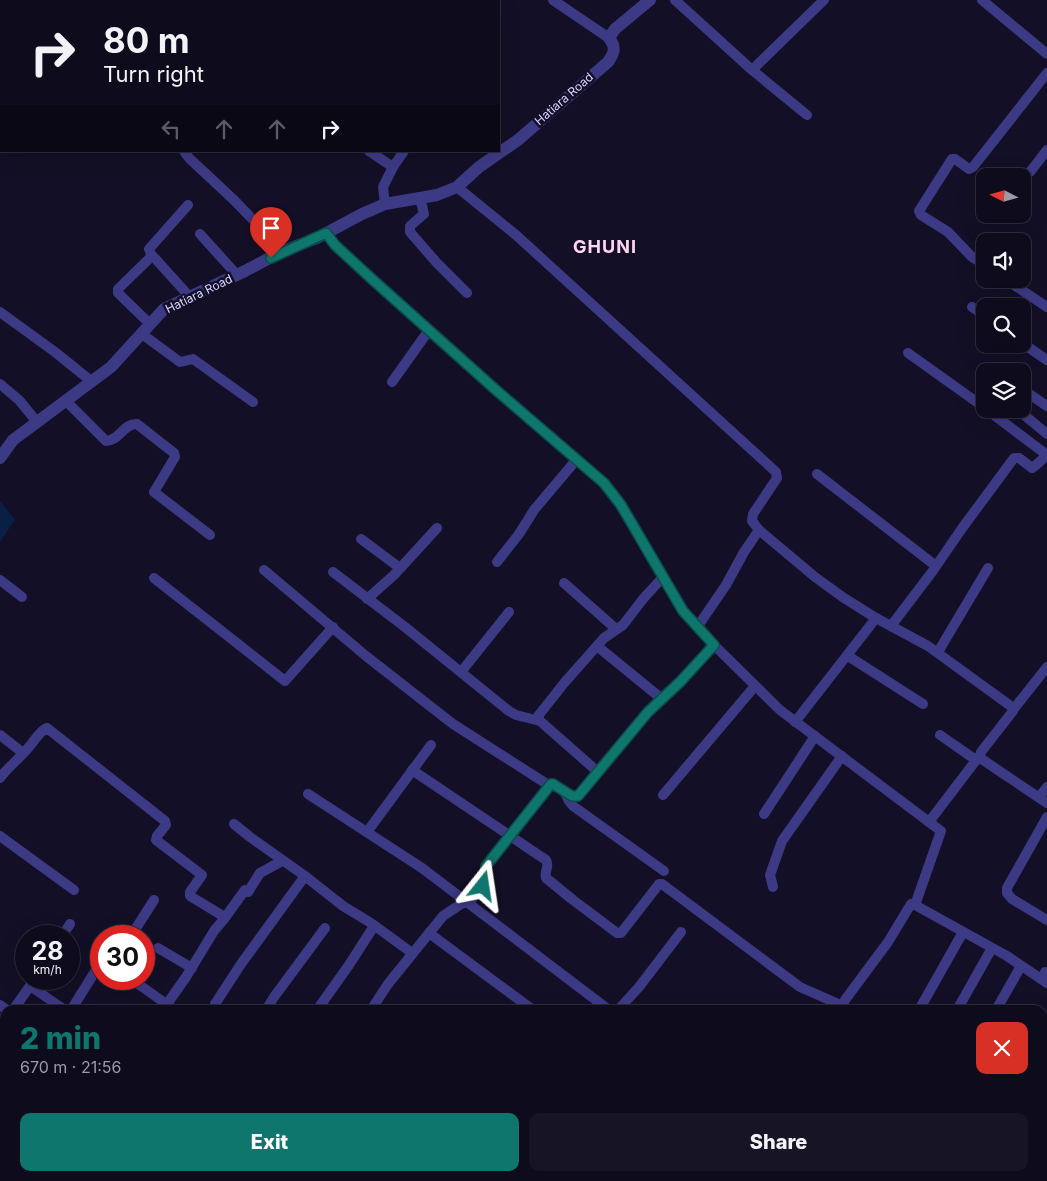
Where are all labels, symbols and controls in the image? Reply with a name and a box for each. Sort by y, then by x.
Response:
text: 80 m [103,19,190,61]
icon: right [20,20,85,85]
text: Turn right [103,61,204,87]
street label: Hatiara Road [531,69,596,128]
icon: left [157,115,185,143]
icon: ahead [210,115,238,143]
icon: ahead [263,115,291,143]
icon: right [316,115,344,143]
north arrow [976,168,1031,222]
map controls [976,168,1031,418]
pin [250,207,292,258]
icon: arrive [257,214,285,242]
button: sound [976,233,1031,288]
district label: GHUNI [573,236,637,257]
street label: Hatiara Road [163,271,235,316]
button: search [976,298,1031,353]
button: layers [976,363,1031,418]
position arrow [456,859,508,911]
speed limit sign: 30 [90,925,155,990]
text: 28 [31,936,64,966]
text: km/h [33,962,62,977]
text: 2 min [20,1020,101,1056]
button: close [976,1022,1028,1074]
text: 670 m · 21:56 [20,1057,121,1077]
button: Exit [20,1113,519,1171]
button: Share [529,1113,1028,1171]

